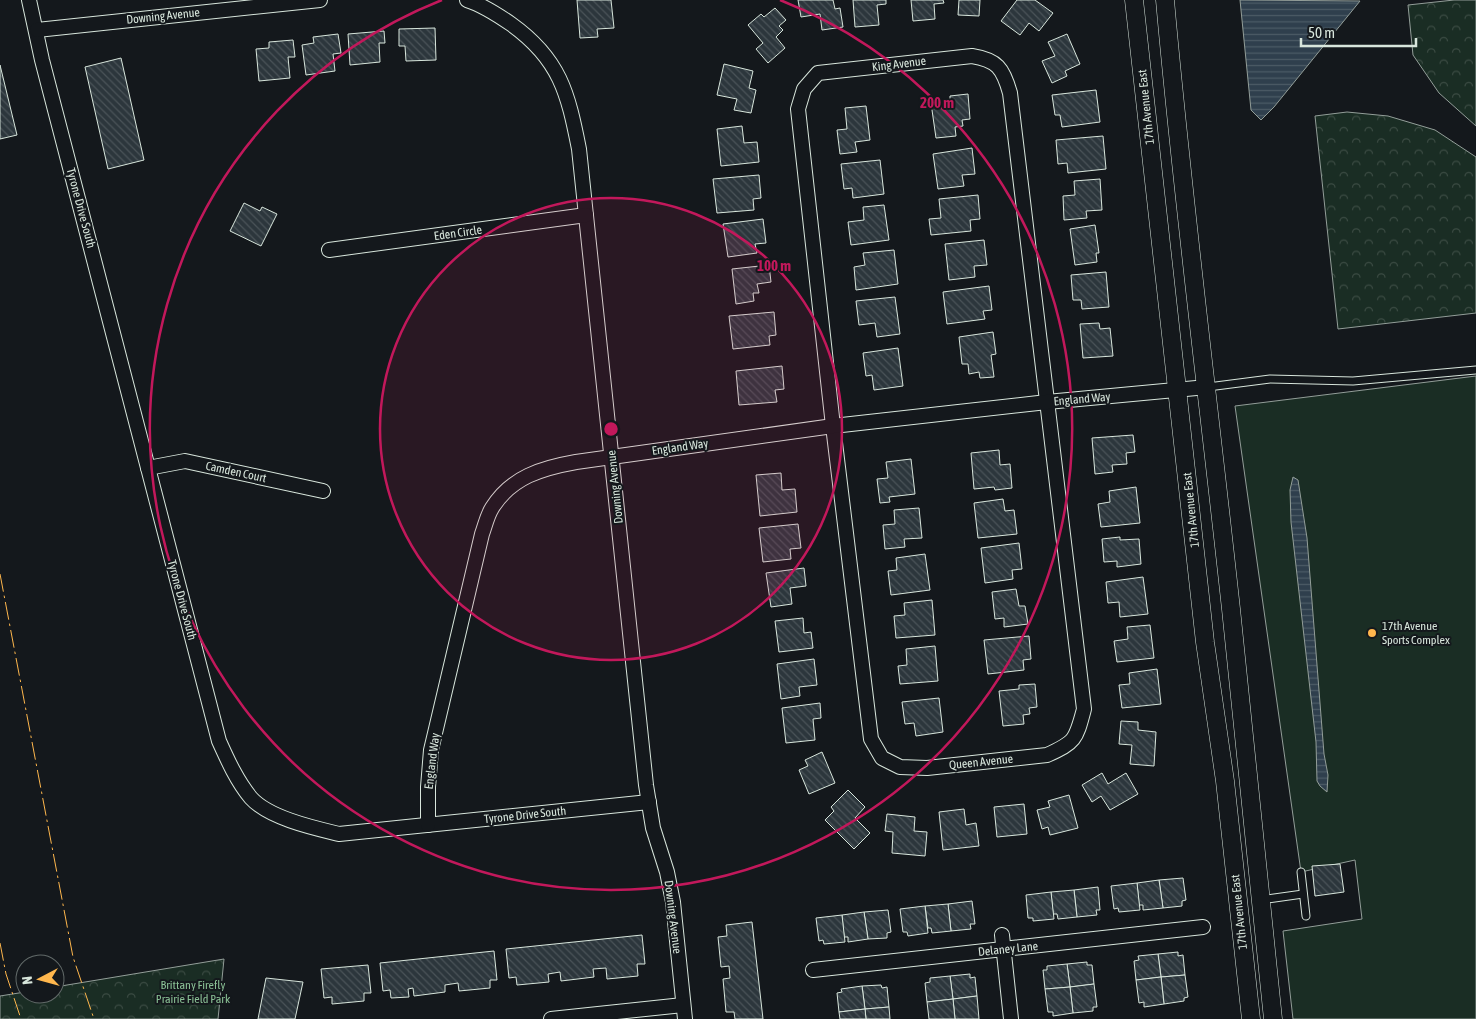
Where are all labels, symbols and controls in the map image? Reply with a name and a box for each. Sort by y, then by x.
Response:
street label: Downing Avenue [126,5,200,27]
scale bar [1301,15,1416,47]
text: 50 m [1308,24,1335,41]
street label: King Avenue [871,54,927,74]
street label: 17th Avenue East [1135,68,1157,145]
text: 200 m [920,94,954,111]
street label: Tyrone Drive South [64,166,98,250]
street label: Eden Circle [433,223,483,243]
text: 100 m [757,257,791,274]
street label: England Way [1053,390,1111,408]
centre of rings [602,420,620,438]
street label: England Way [651,436,709,458]
street label: Downing Avenue [604,450,626,524]
street label: Camden Court [204,459,268,485]
street label: 17th Avenue East [1180,471,1202,548]
street label: Tyrone Drive South [165,558,199,642]
place label: 17th Avenue Sports Complex [1382,619,1450,647]
marker: 17th Avenue Sports Complex [1366,627,1378,639]
street label: England Way [422,732,442,790]
street label: Queen Avenue [948,752,1014,772]
street label: Tyrone Drive South [483,804,567,826]
street label: 17th Avenue East [1228,873,1250,950]
street label: Downing Avenue [662,880,684,954]
street label: Delaney Lane [977,939,1039,959]
north arrow [15,954,65,1004]
text: N [19,975,35,985]
park label: Brittany Firefly Prairie Field Park [156,978,231,1006]

